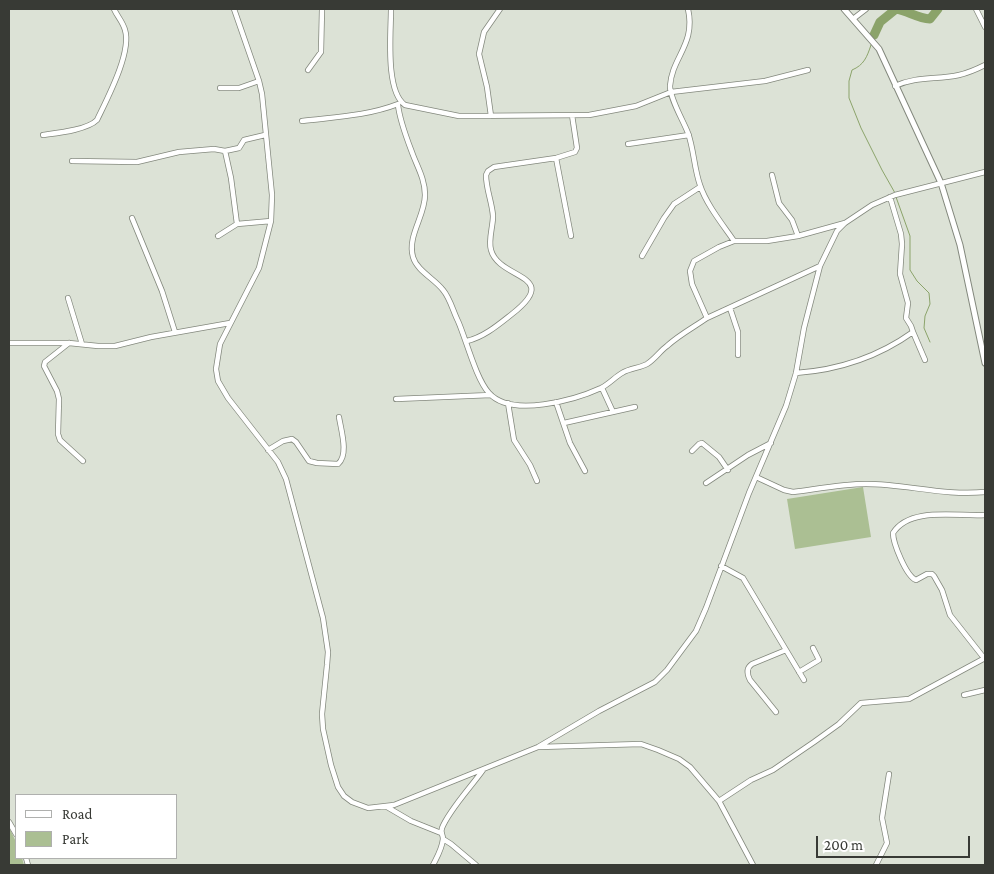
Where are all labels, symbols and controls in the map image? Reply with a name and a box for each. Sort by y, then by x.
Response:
legend [15,794,178,859]
text: Road [62,806,92,822]
scale bar [819,826,973,858]
text: Park [62,831,89,847]
text: 200 m [824,837,863,853]

